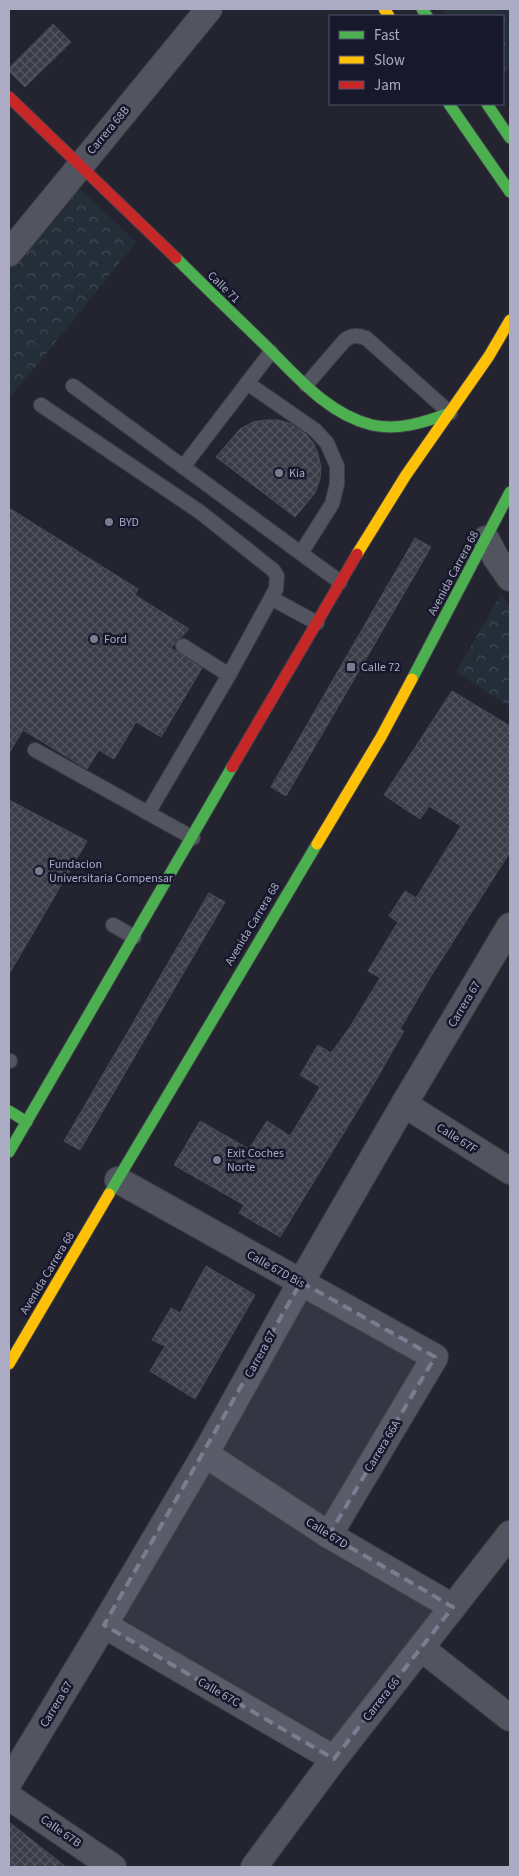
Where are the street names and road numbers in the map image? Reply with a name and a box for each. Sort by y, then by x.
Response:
street label: Carrera 68B [83,102,134,158]
street label: Calle 71 [204,268,244,307]
street label: Avenida Carrera 68 [424,528,483,619]
street label: Avenida Carrera 68 [221,880,284,969]
street label: Carrera 67 [444,978,485,1031]
street label: Calle 67F [433,1119,480,1158]
street label: Avenida Carrera 68 [16,1229,79,1318]
street label: Calle 67D Bis [244,1246,308,1292]
street label: Carrera 67 [241,1328,280,1381]
street label: Carrera 66A [360,1417,405,1475]
street label: Calle 67D [302,1514,351,1553]
street label: Calle 67C [195,1674,243,1711]
street label: Carrera 66 [359,1674,404,1725]
street label: Carrera 67 [36,1678,77,1731]
street label: Calle 67B [37,1811,85,1852]

